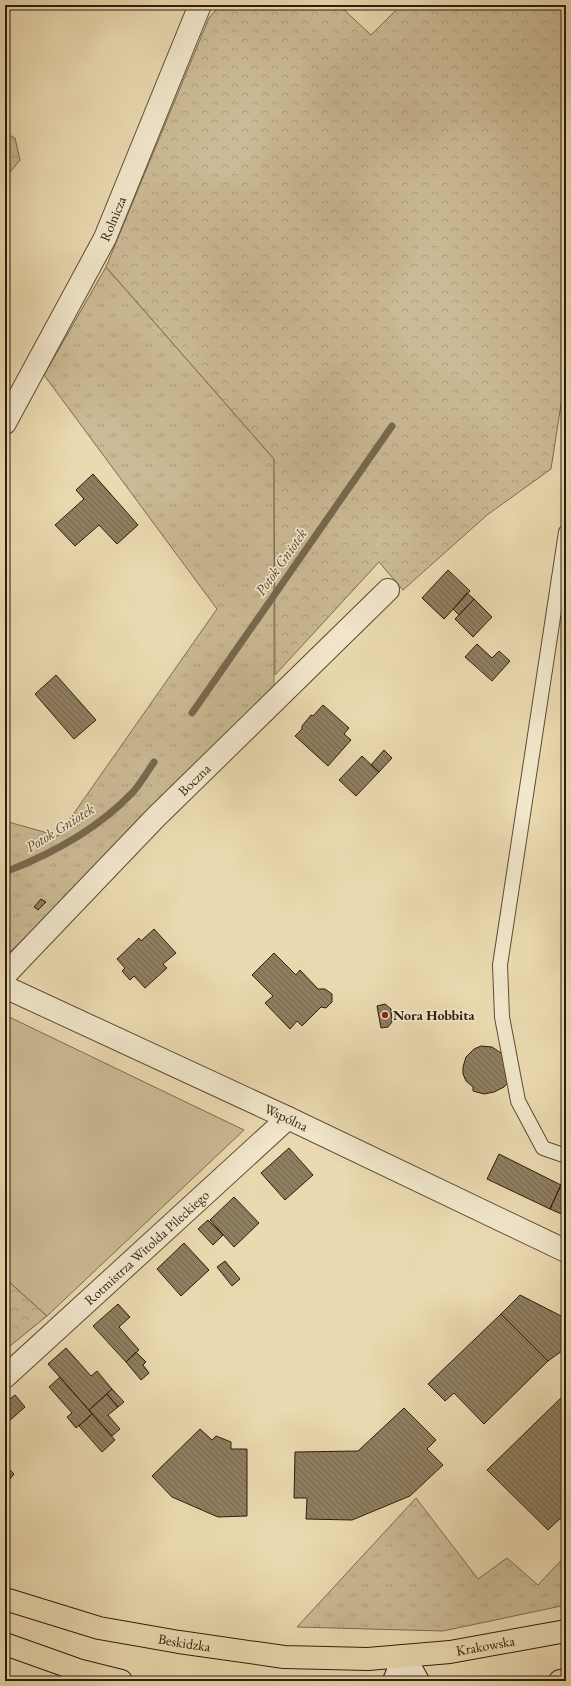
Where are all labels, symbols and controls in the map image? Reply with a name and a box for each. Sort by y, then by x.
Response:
street label: Rolnicza [96,193,130,244]
water label: Potok Gniotek [251,524,311,599]
street label: Boczna [174,759,215,800]
water label: Potok Gniotek [22,799,98,856]
place label: Nora Hobbita [393,1006,475,1024]
marker: Nora Hobbita [380,1010,390,1020]
street label: Wspólna [262,1099,311,1135]
street label: Rotmistrza Witolda Pileckiego [80,1186,213,1309]
street label: Beskidzka [157,1630,212,1655]
street label: Krakowska [455,1631,517,1660]

